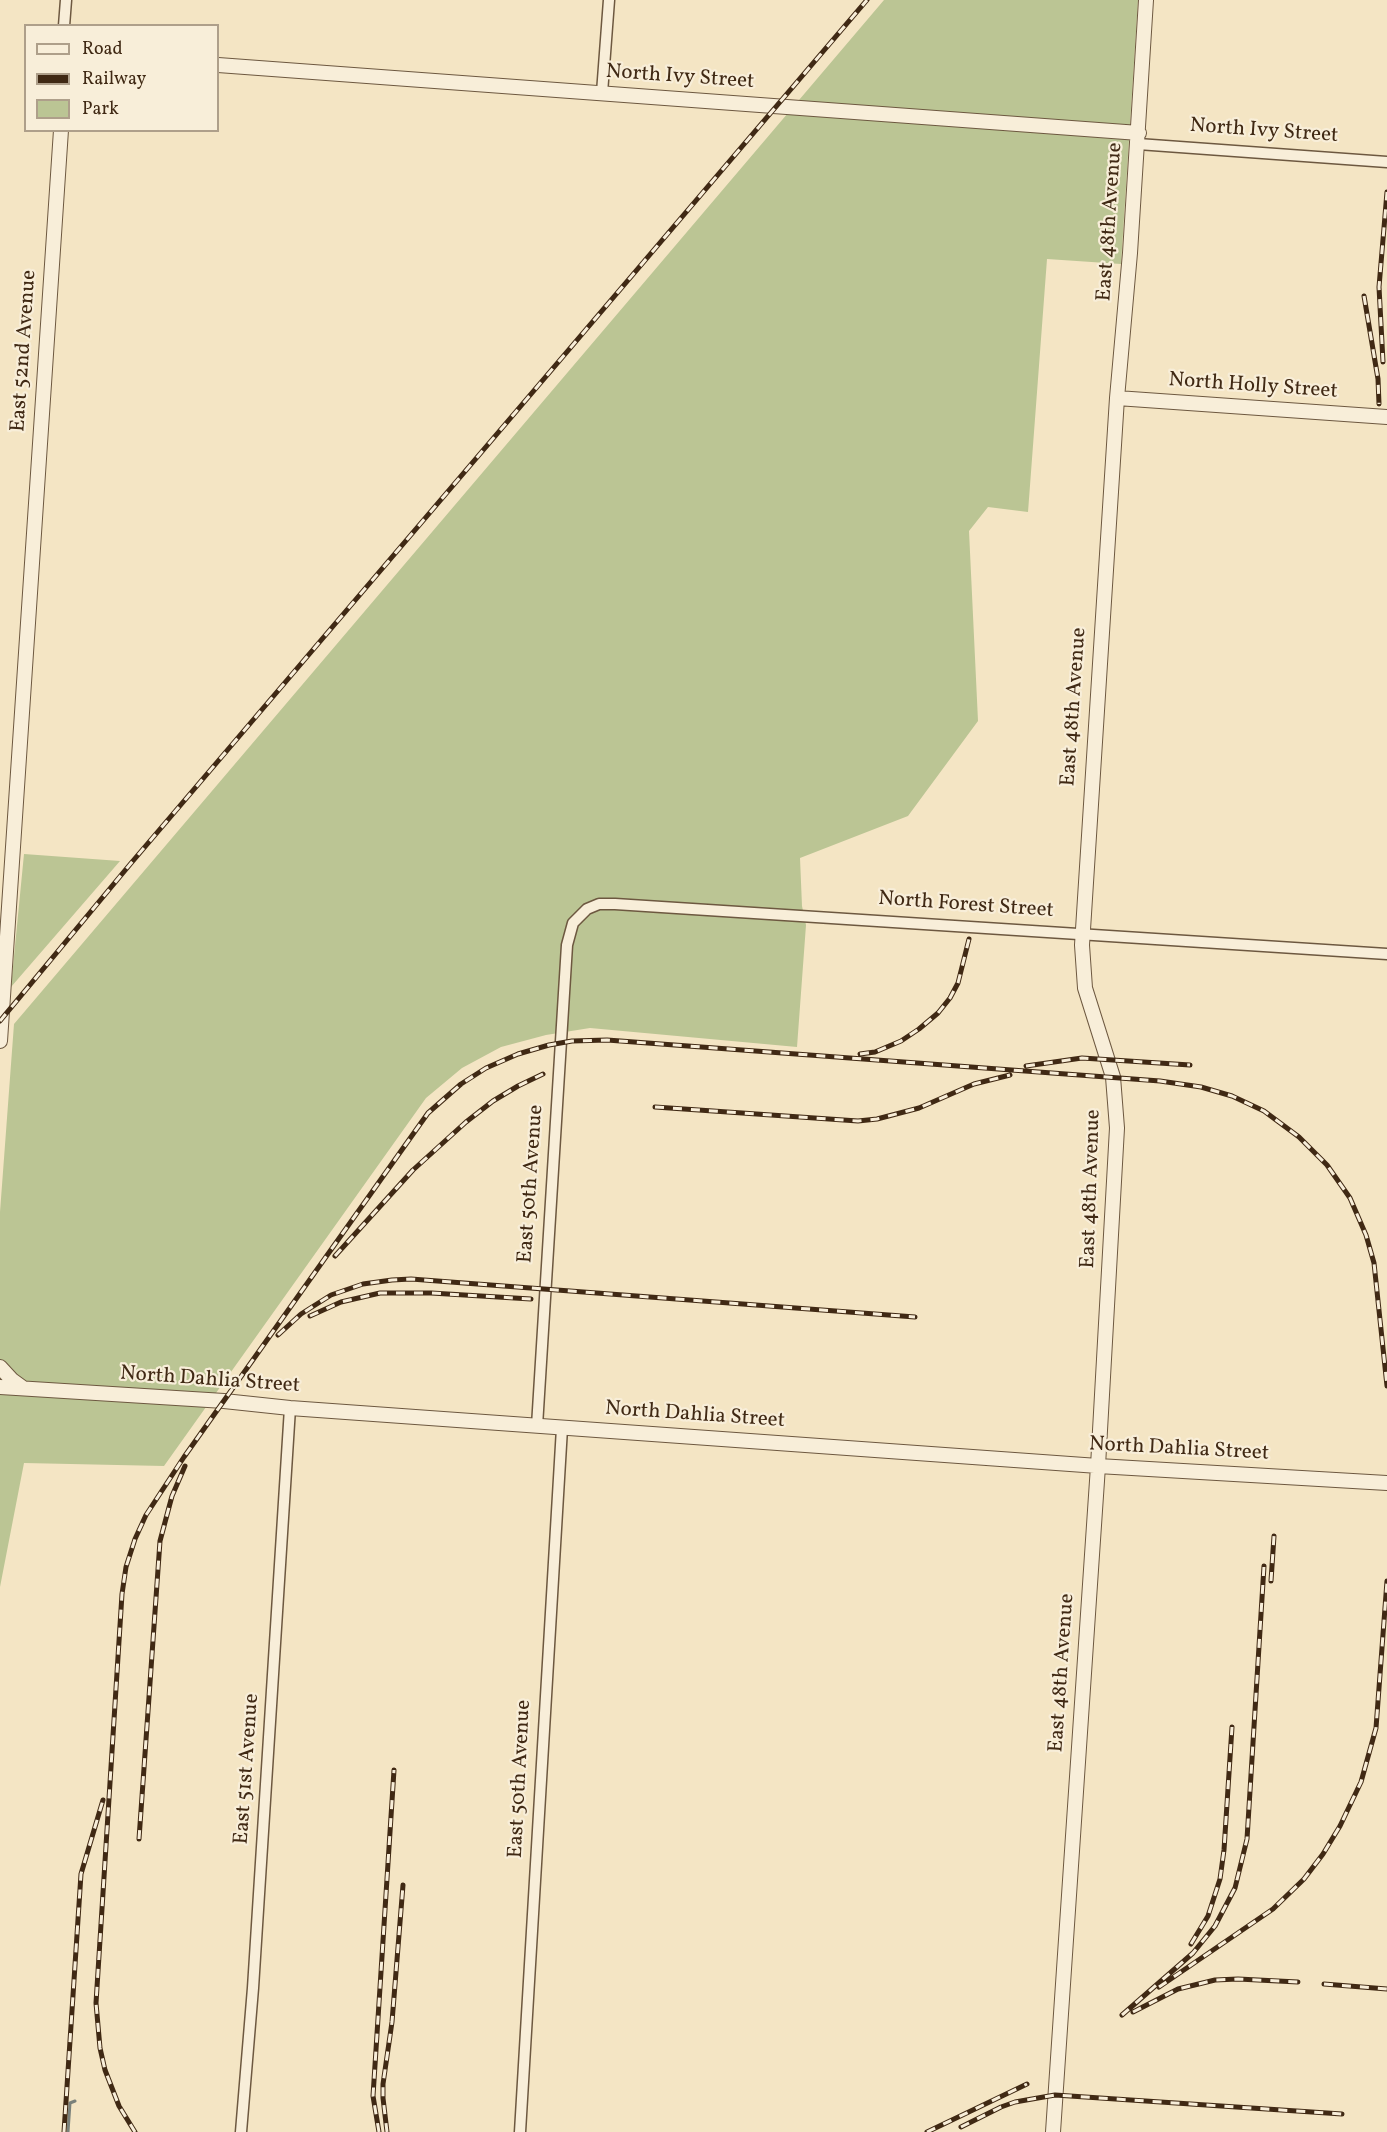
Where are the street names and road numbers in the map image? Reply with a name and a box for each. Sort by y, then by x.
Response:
street label: North Ivy Street [605,60,755,96]
street label: North Ivy Street [1189,114,1339,150]
street label: East 48th Avenue [1093,142,1129,302]
street label: East 52nd Avenue [7,269,43,433]
street label: North Holly Street [1168,369,1338,405]
street label: East 48th Avenue [1057,627,1093,787]
street label: North Forest Street [877,887,1055,925]
street label: East 50th Avenue [514,1104,550,1264]
street label: East 48th Avenue [1077,1109,1107,1269]
street label: North Dahlia Street [119,1362,301,1400]
street label: North Dahlia Street [604,1397,786,1435]
street label: North Dahlia Street [1088,1433,1270,1467]
street label: East 48th Avenue [1045,1593,1081,1753]
street label: East 51st Avenue [230,1693,266,1845]
street label: East 50th Avenue [504,1699,538,1859]

